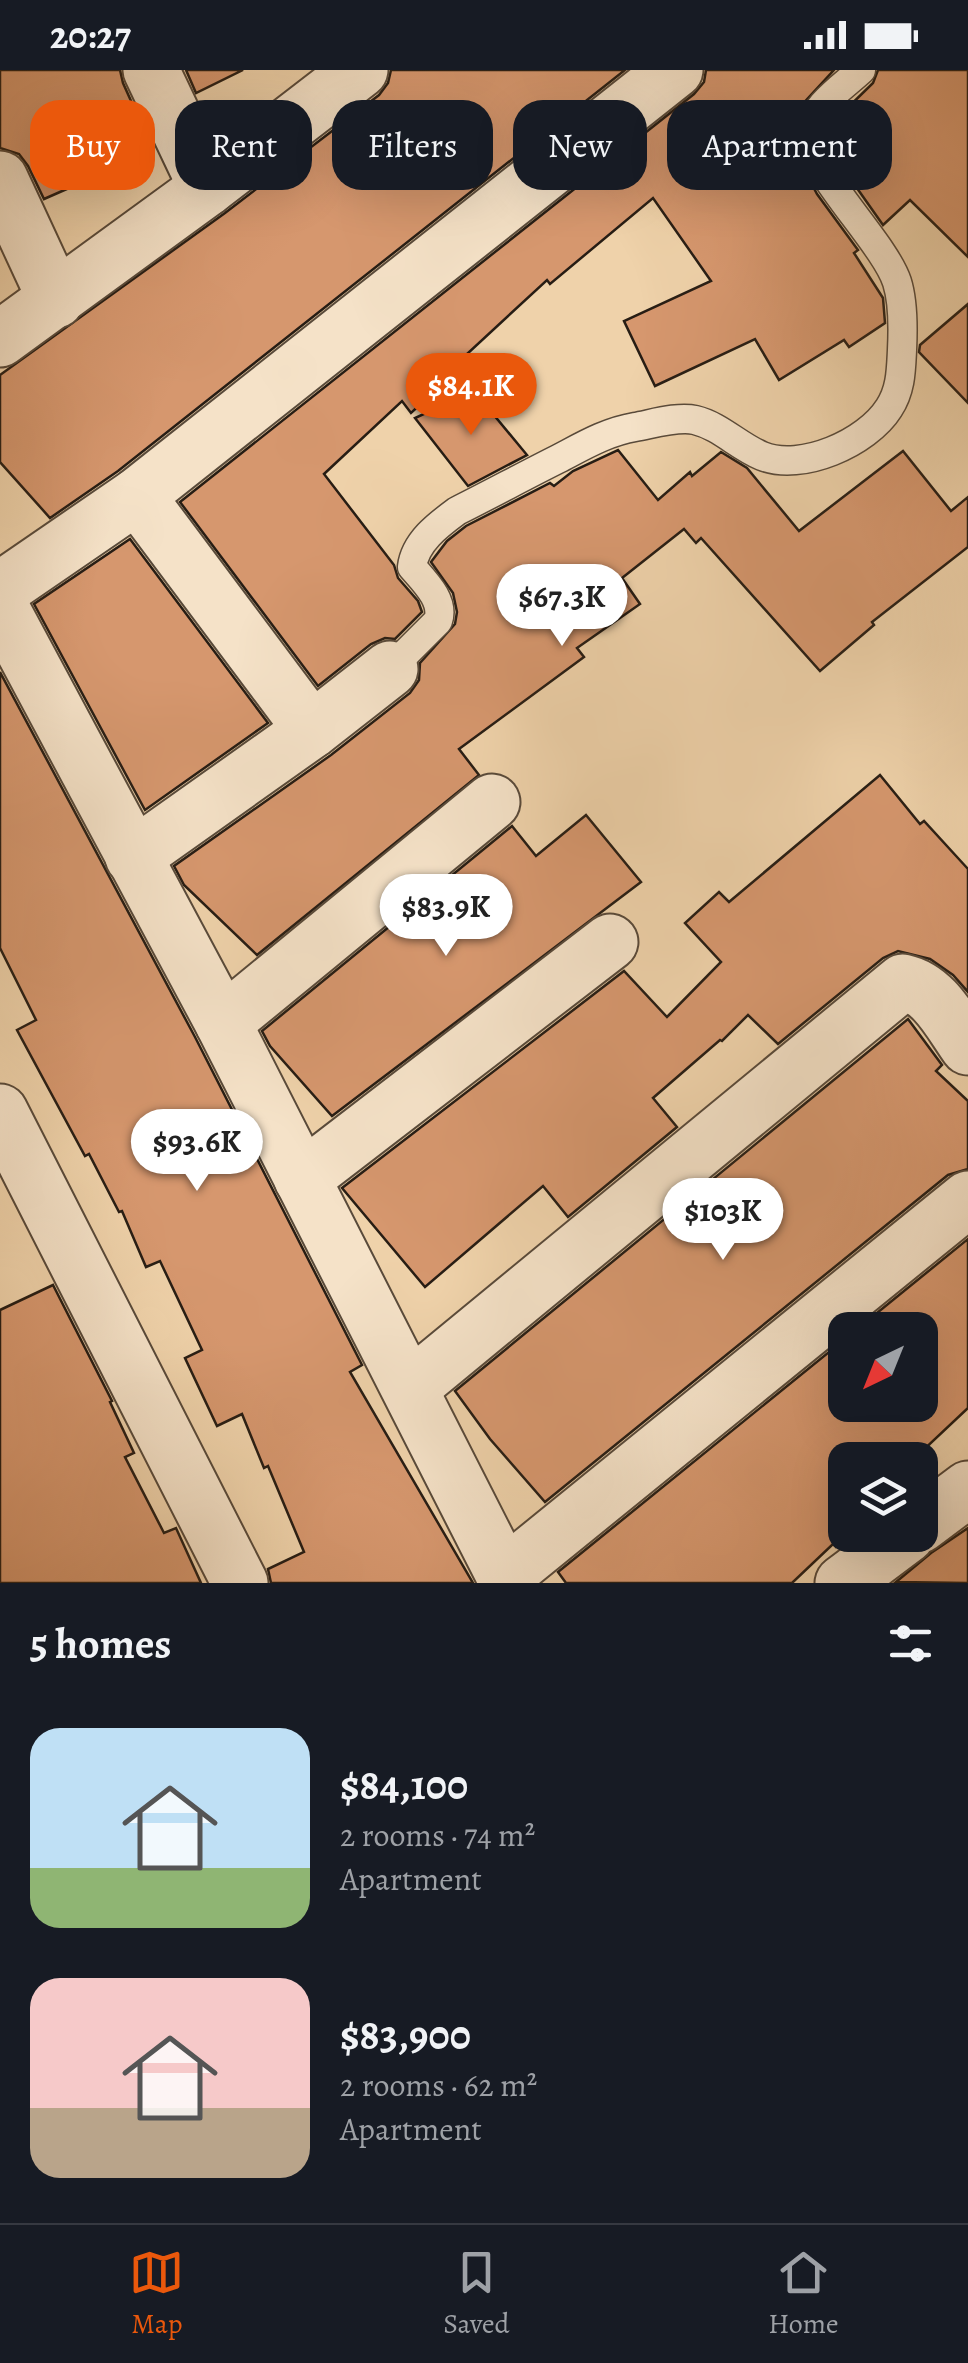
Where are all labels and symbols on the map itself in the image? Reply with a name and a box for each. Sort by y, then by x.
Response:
pin: $84.1K [390,353,552,438]
pin: $67.3K [481,564,643,649]
pin: $83.9K [365,874,527,959]
pin: $93.6K [116,1109,278,1194]
pin: $103K [653,1178,793,1263]
north arrow [828,1312,938,1422]

